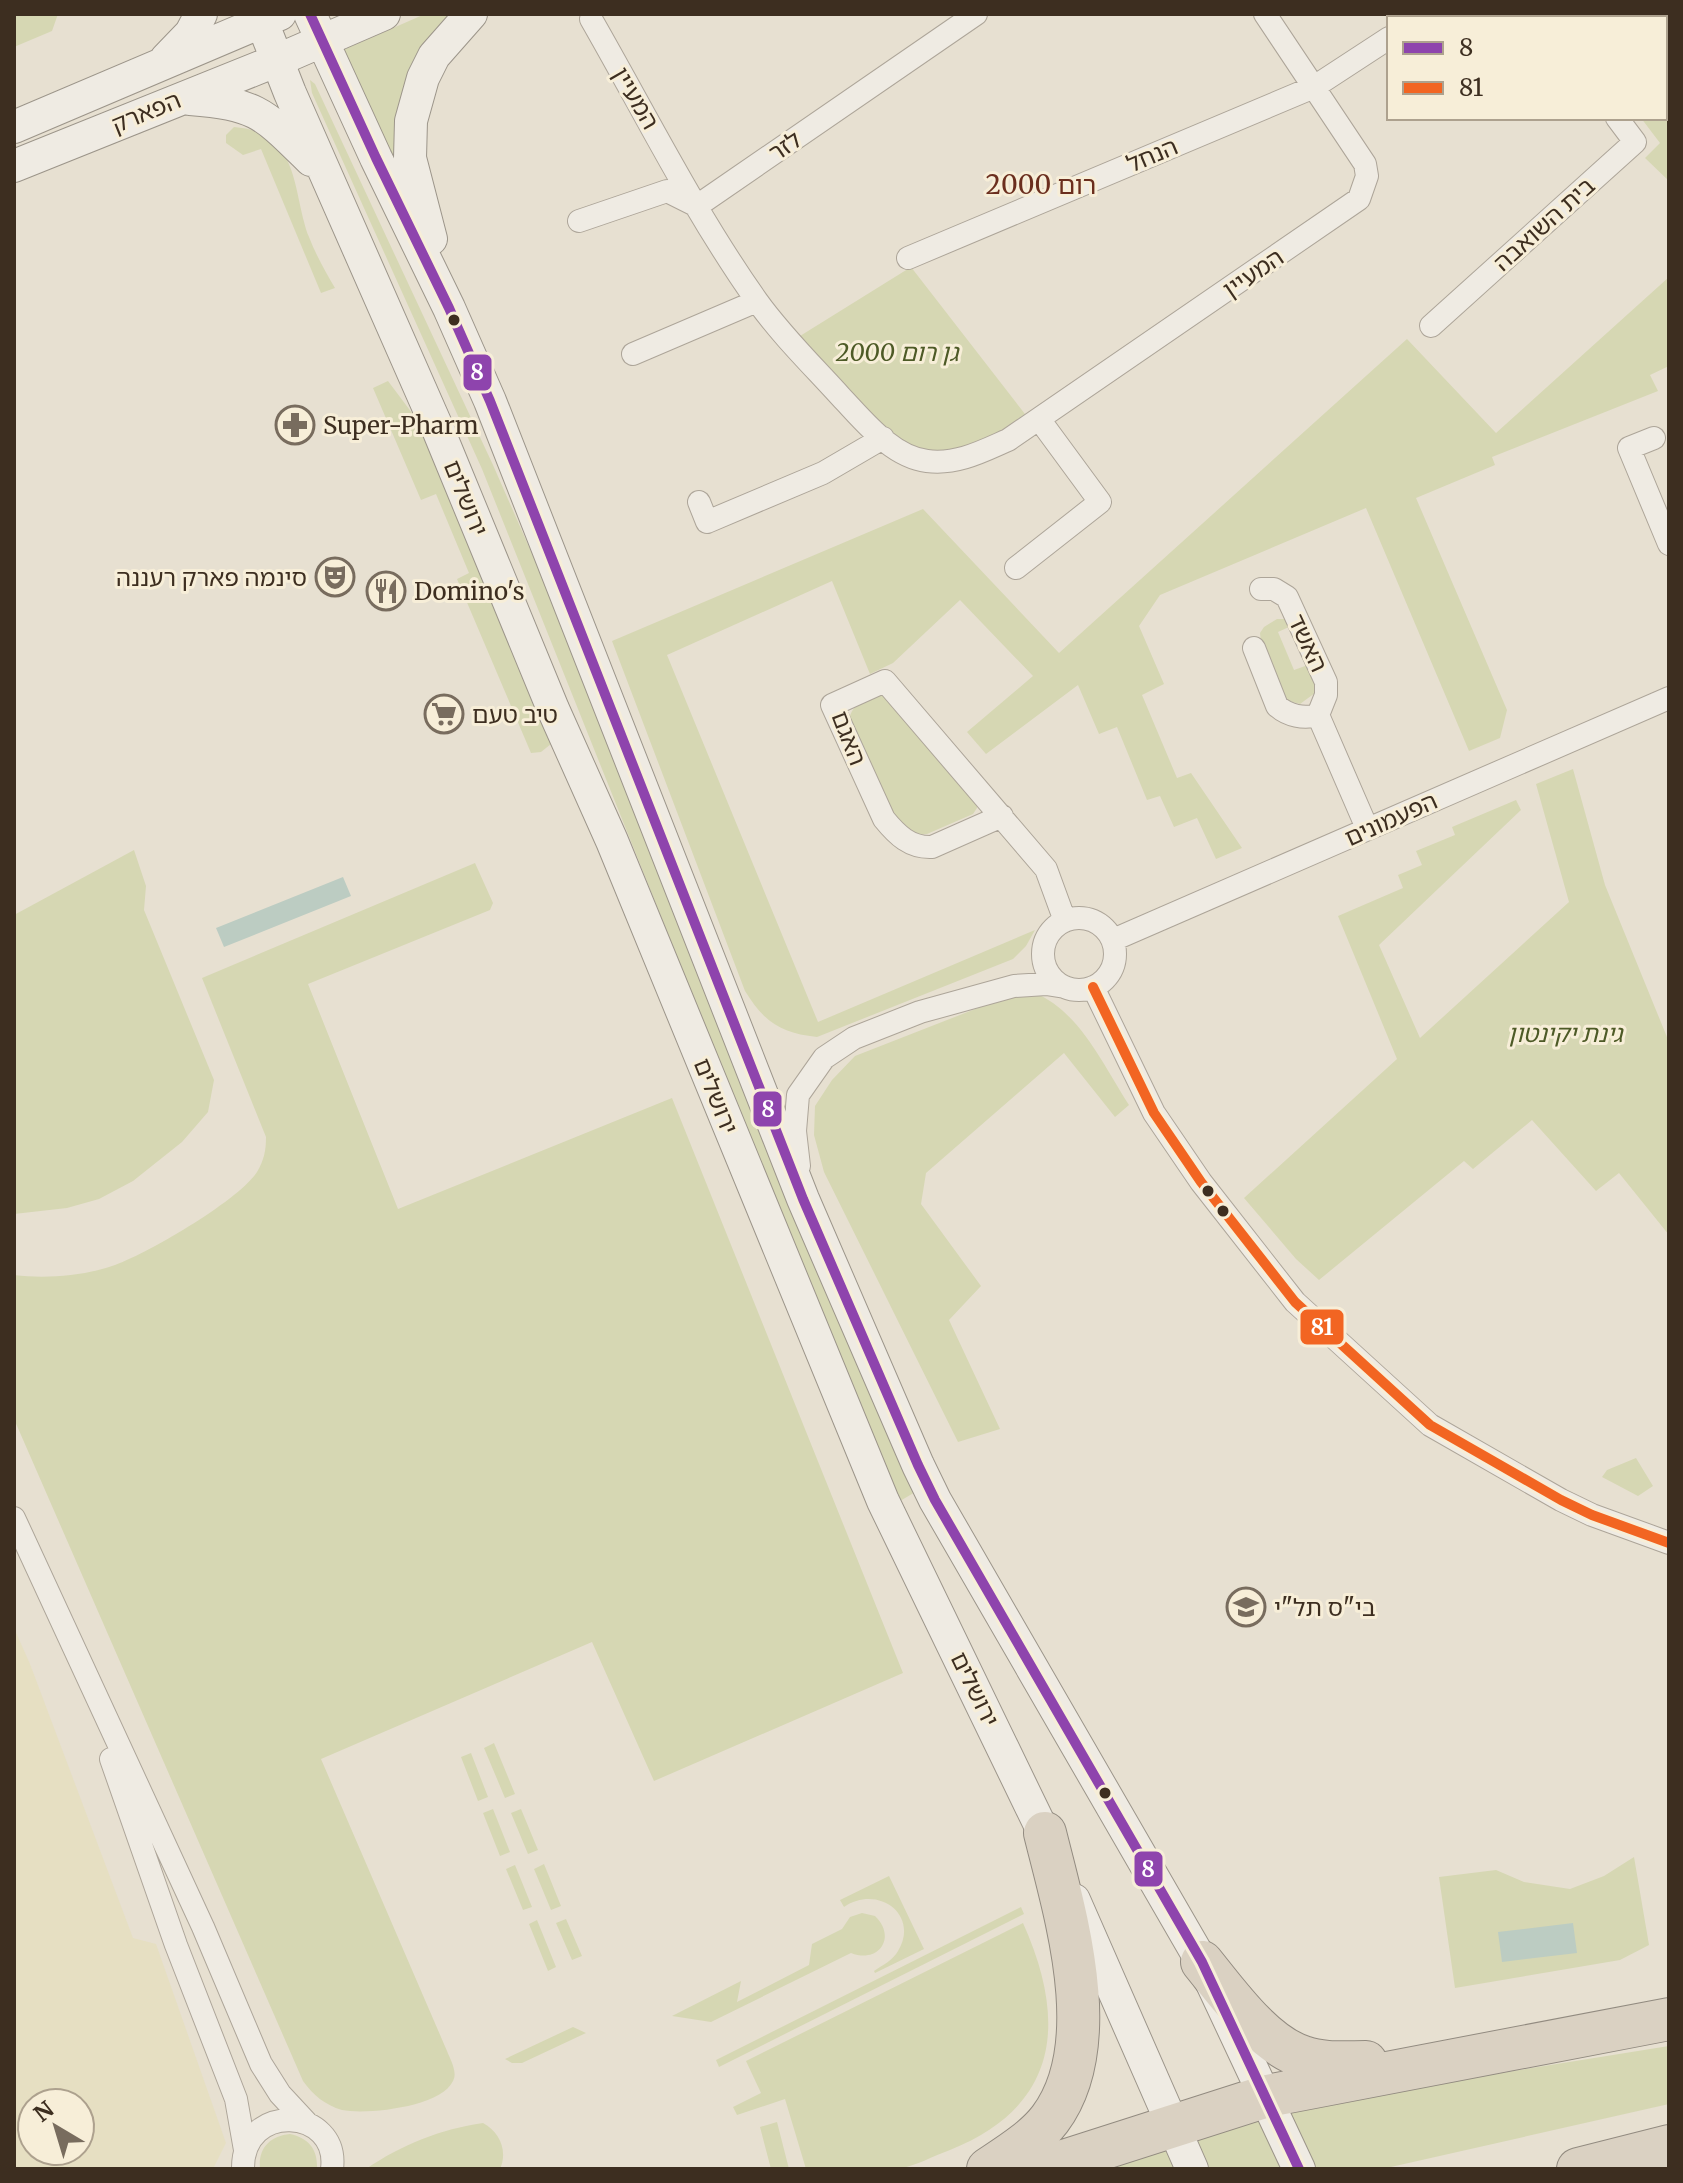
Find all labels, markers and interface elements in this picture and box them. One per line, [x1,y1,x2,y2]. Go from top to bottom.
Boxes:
legend [1387,16,1667,120]
text: 8 [1459,32,1473,63]
street label: המעיין [606,61,666,135]
text: 81 [1459,72,1484,103]
street label: הפארק [107,84,185,140]
street label: לזר [763,124,807,168]
street label: הנחל [1122,130,1182,180]
district label: רום 2000 [986,168,1096,201]
street label: בית השואבה [1487,170,1601,278]
street label: המעיין [1216,241,1290,305]
unlabelled marker [446,312,462,328]
park label: גן רום 2000 [835,337,960,368]
line badge: 8 [462,353,493,392]
text: 8 [470,358,484,386]
pharmacy icon: Super-Pharm [274,404,316,446]
place label: Super-Pharm [323,410,479,441]
street label: ירושלים [437,455,495,541]
theatre icon: סינמה פארק רעננה [314,556,356,598]
place label: סינמה פארק רעננה [116,562,307,593]
restaurant icon: Domino's [365,570,407,612]
place label: Domino's [414,576,525,607]
street label: האשד [1281,609,1335,677]
supermarket icon: טיב טעם [423,693,465,735]
place label: טיב טעם [472,699,558,730]
street label: האגם [825,706,873,770]
street label: הפעמונים [1340,785,1442,853]
park label: גינת יקינטון [1508,1018,1624,1049]
street label: ירושלים [687,1053,745,1139]
line badge: 8 [752,1090,783,1128]
text: 8 [761,1095,775,1123]
unlabelled marker [1200,1183,1216,1199]
unlabelled marker [1215,1203,1231,1219]
line badge: 81 [1299,1308,1345,1346]
text: 81 [1310,1313,1334,1341]
school or university icon: בי"ס תל"י [1225,1586,1267,1628]
place label: בי"ס תל"י [1274,1592,1376,1623]
street label: ירושלים [944,1647,1006,1731]
unlabelled marker [1097,1785,1113,1801]
line badge: 8 [1133,1850,1164,1888]
text: 8 [1141,1855,1155,1883]
north arrow [16,2087,96,2167]
text: N [28,2094,60,2128]

